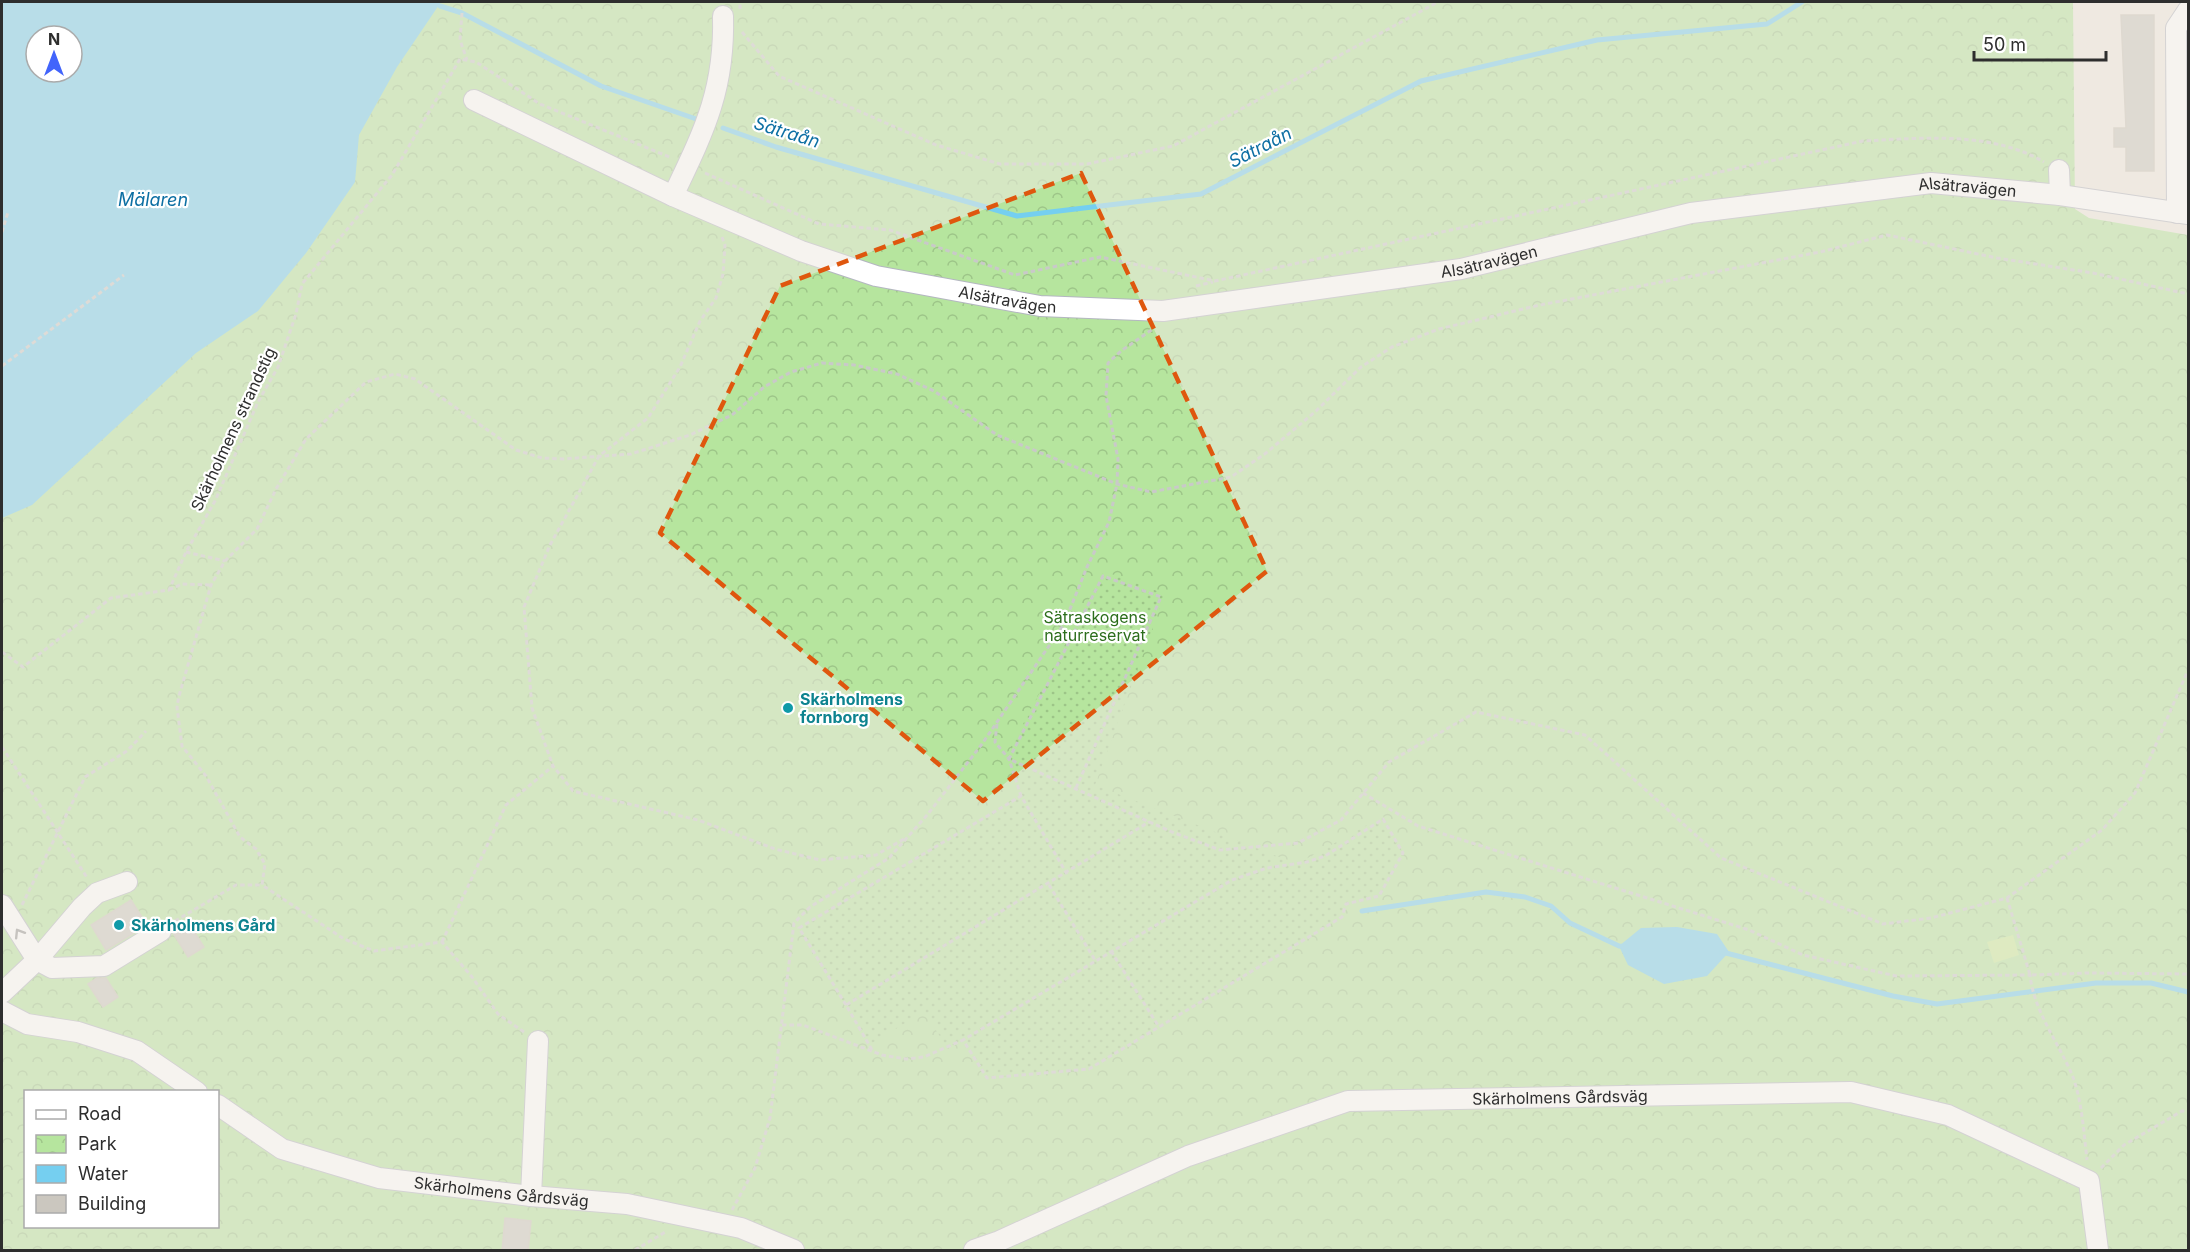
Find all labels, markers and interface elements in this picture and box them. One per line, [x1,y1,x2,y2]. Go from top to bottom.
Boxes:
north arrow [24,24,84,84]
scale bar [1974,24,2106,62]
text: N [48,29,60,49]
text: 50 m [1983,34,2026,55]
water label: Sätraån [752,112,822,152]
water label: Sätraån [1225,122,1295,172]
street label: Alsätravägen [1917,173,2017,201]
water label: Mälaren [118,189,188,210]
street label: Alsätravägen [1439,241,1539,282]
street label: Alsätravägen [957,281,1057,317]
street label: Skärholmens strandstig [186,344,280,514]
park label: Sätraskogens naturreservat [1044,607,1147,645]
place label: Skärholmens fornborg [800,689,903,727]
marker: Skärholmens fornborg [781,701,795,715]
place label: Skärholmens Gård [131,915,275,935]
marker: Skärholmens Gård [112,918,126,932]
one-way arrow [16,928,27,939]
street label: Skärholmens Gårdsväg [1472,1086,1648,1109]
legend [24,1090,219,1228]
text: Road [78,1103,121,1124]
text: Park [78,1133,117,1154]
text: Water [78,1163,128,1184]
street label: Skärholmens Gårdsväg [413,1172,589,1211]
text: Building [78,1193,146,1214]

